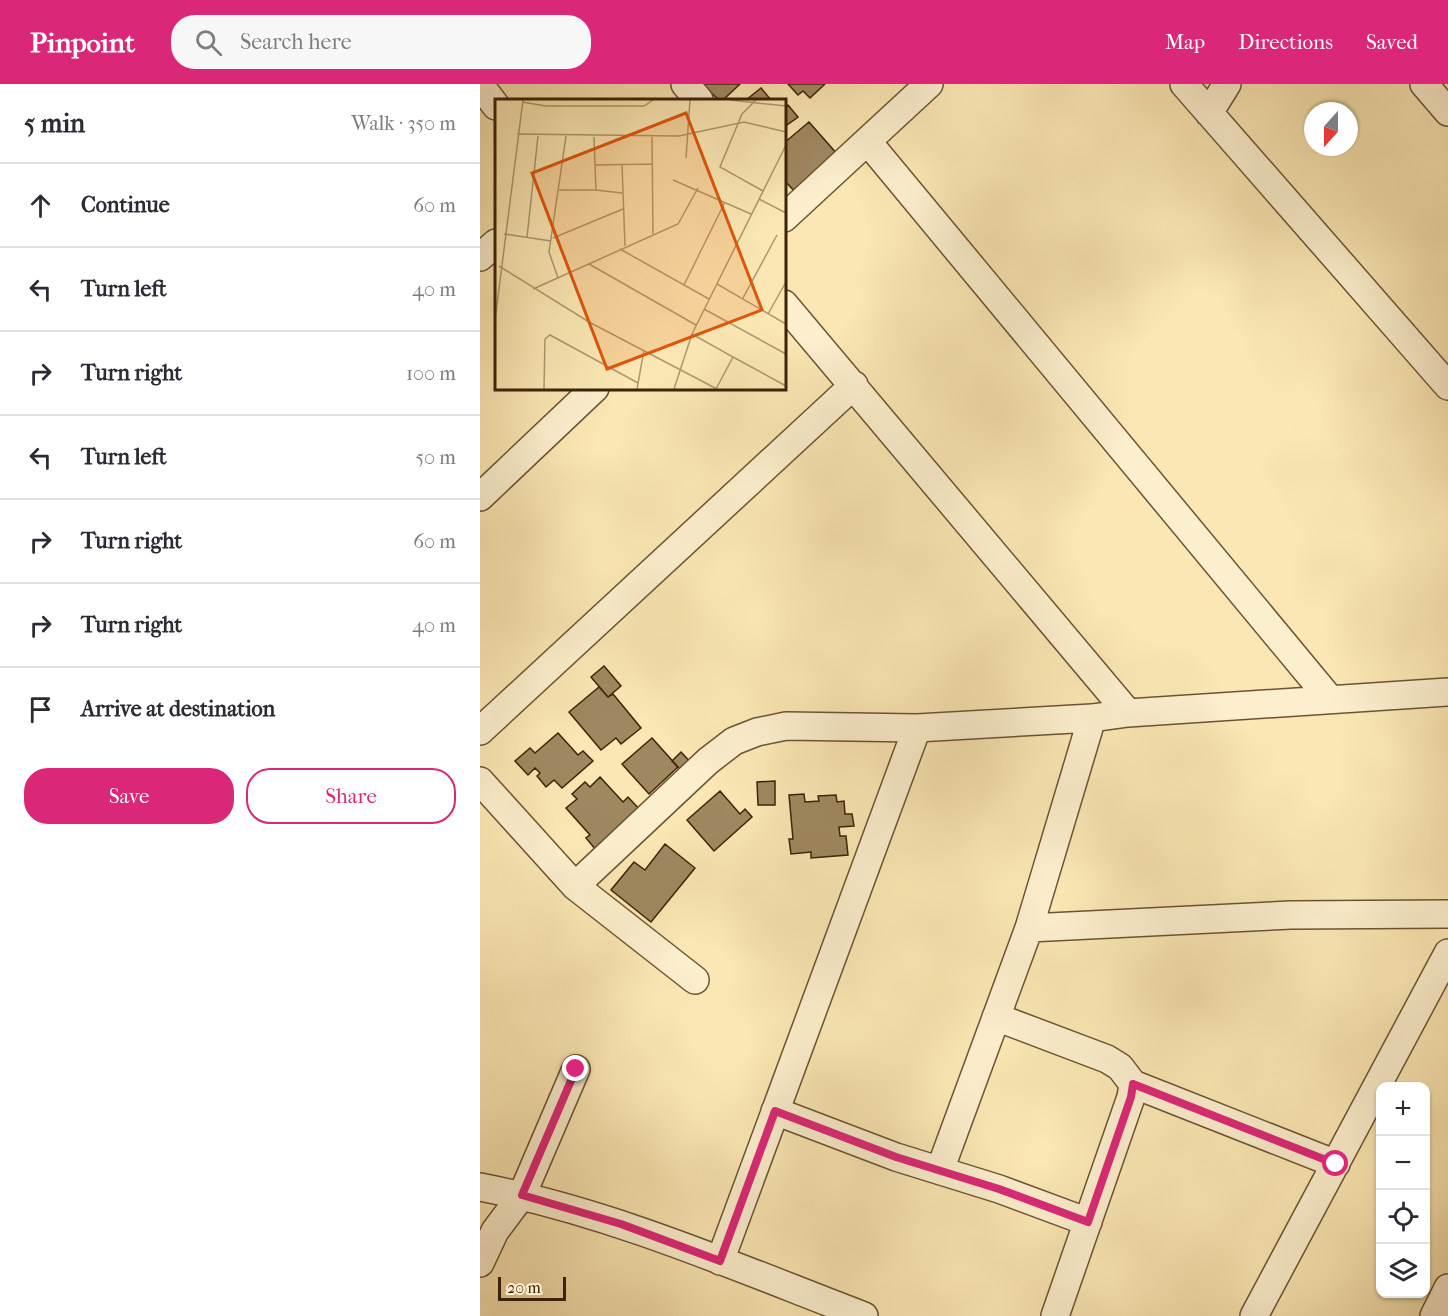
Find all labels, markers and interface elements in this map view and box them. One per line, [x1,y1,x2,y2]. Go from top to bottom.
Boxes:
search box [171,15,591,69]
text: Pinpoint [30,26,135,59]
icon: search [192,26,225,59]
text: Search here [240,29,352,55]
text: Map [1165,30,1205,54]
text: Directions [1238,30,1333,54]
text: Saved [1366,30,1418,54]
inset map [495,99,786,390]
north arrow [1304,102,1358,156]
text: 5 min [24,108,85,139]
text: Walk · 350 m [351,112,456,135]
icon: ahead [24,189,57,222]
text: Continue [81,192,170,218]
text: 60 m [413,194,456,217]
icon: left [24,273,57,306]
text: Turn left [81,276,167,302]
text: 40 m [412,278,456,301]
icon: right [24,357,57,390]
text: Turn right [81,360,182,386]
text: 100 m [406,362,456,385]
icon: left [24,441,57,474]
text: Turn left [81,444,167,470]
text: 50 m [415,446,456,469]
icon: right [24,525,57,558]
text: Turn right [81,528,182,554]
text: 60 m [413,530,456,553]
icon: right [24,609,57,642]
text: Turn right [81,612,182,638]
text: 40 m [412,614,456,637]
icon: arrive [24,693,57,726]
text: Arrive at destination [81,696,275,722]
button: Save [24,768,234,824]
button: Share [246,768,456,824]
route end [562,1055,588,1081]
map controls [1376,1082,1430,1298]
button: + [1376,1082,1430,1136]
button: − [1376,1136,1430,1190]
route start [1322,1150,1348,1176]
button: locate [1376,1190,1430,1244]
button: layers [1376,1244,1430,1298]
scale bar [498,1274,566,1302]
text: 20 m [507,1278,541,1297]

